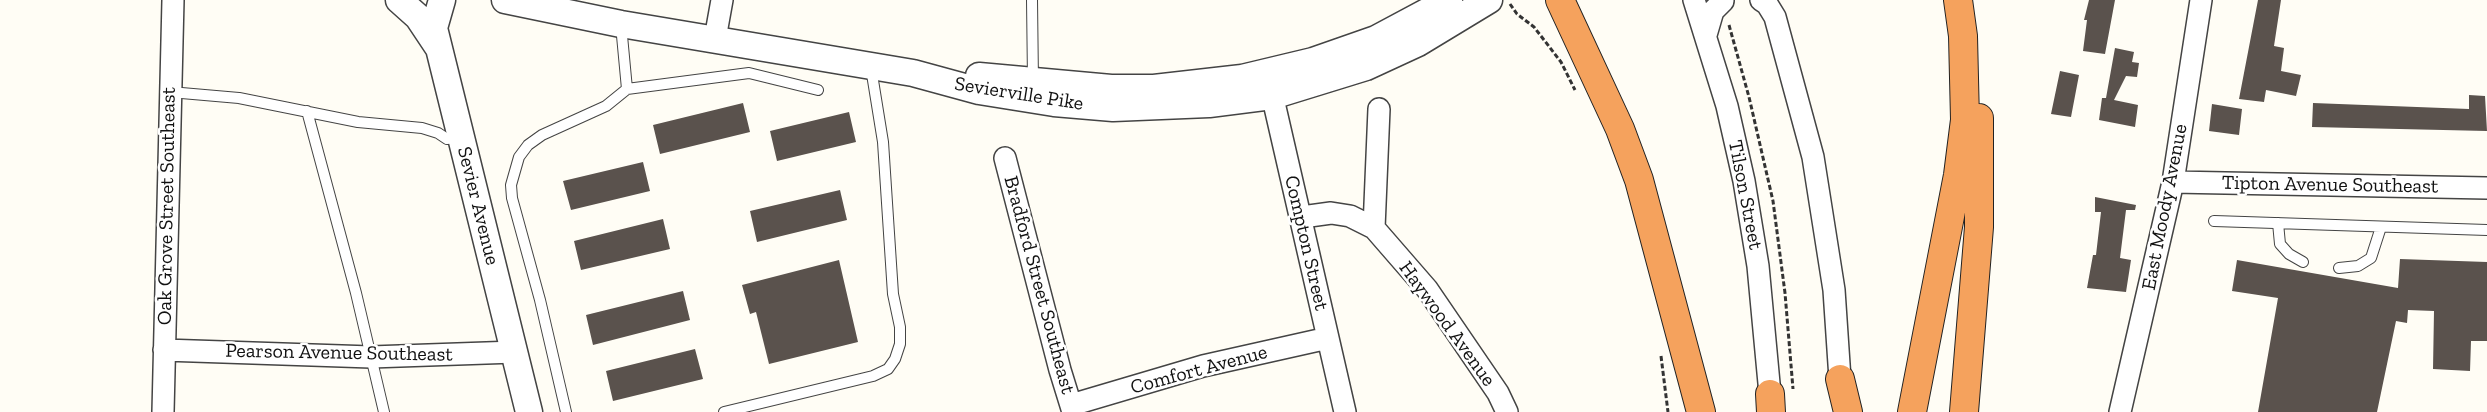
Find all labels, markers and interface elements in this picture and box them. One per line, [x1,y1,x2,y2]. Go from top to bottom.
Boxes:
street label: Sevierville Pike [953,72,1085,116]
street label: Oak Grove Street Southeast [153,87,181,325]
street label: East Moody Avenue [2137,122,2193,292]
street label: Tilson Street [1723,138,1767,252]
street label: Sevier Avenue [452,144,504,268]
street label: Tipton Avenue Southeast [2222,171,2438,199]
street label: Bradford Street Southeast [998,173,1080,397]
street label: Compton Street [1279,173,1333,313]
street label: Haywood Avenue [1394,257,1500,391]
street label: Pearson Avenue Southeast [225,339,453,367]
street label: Comfort Avenue [1128,340,1270,400]

